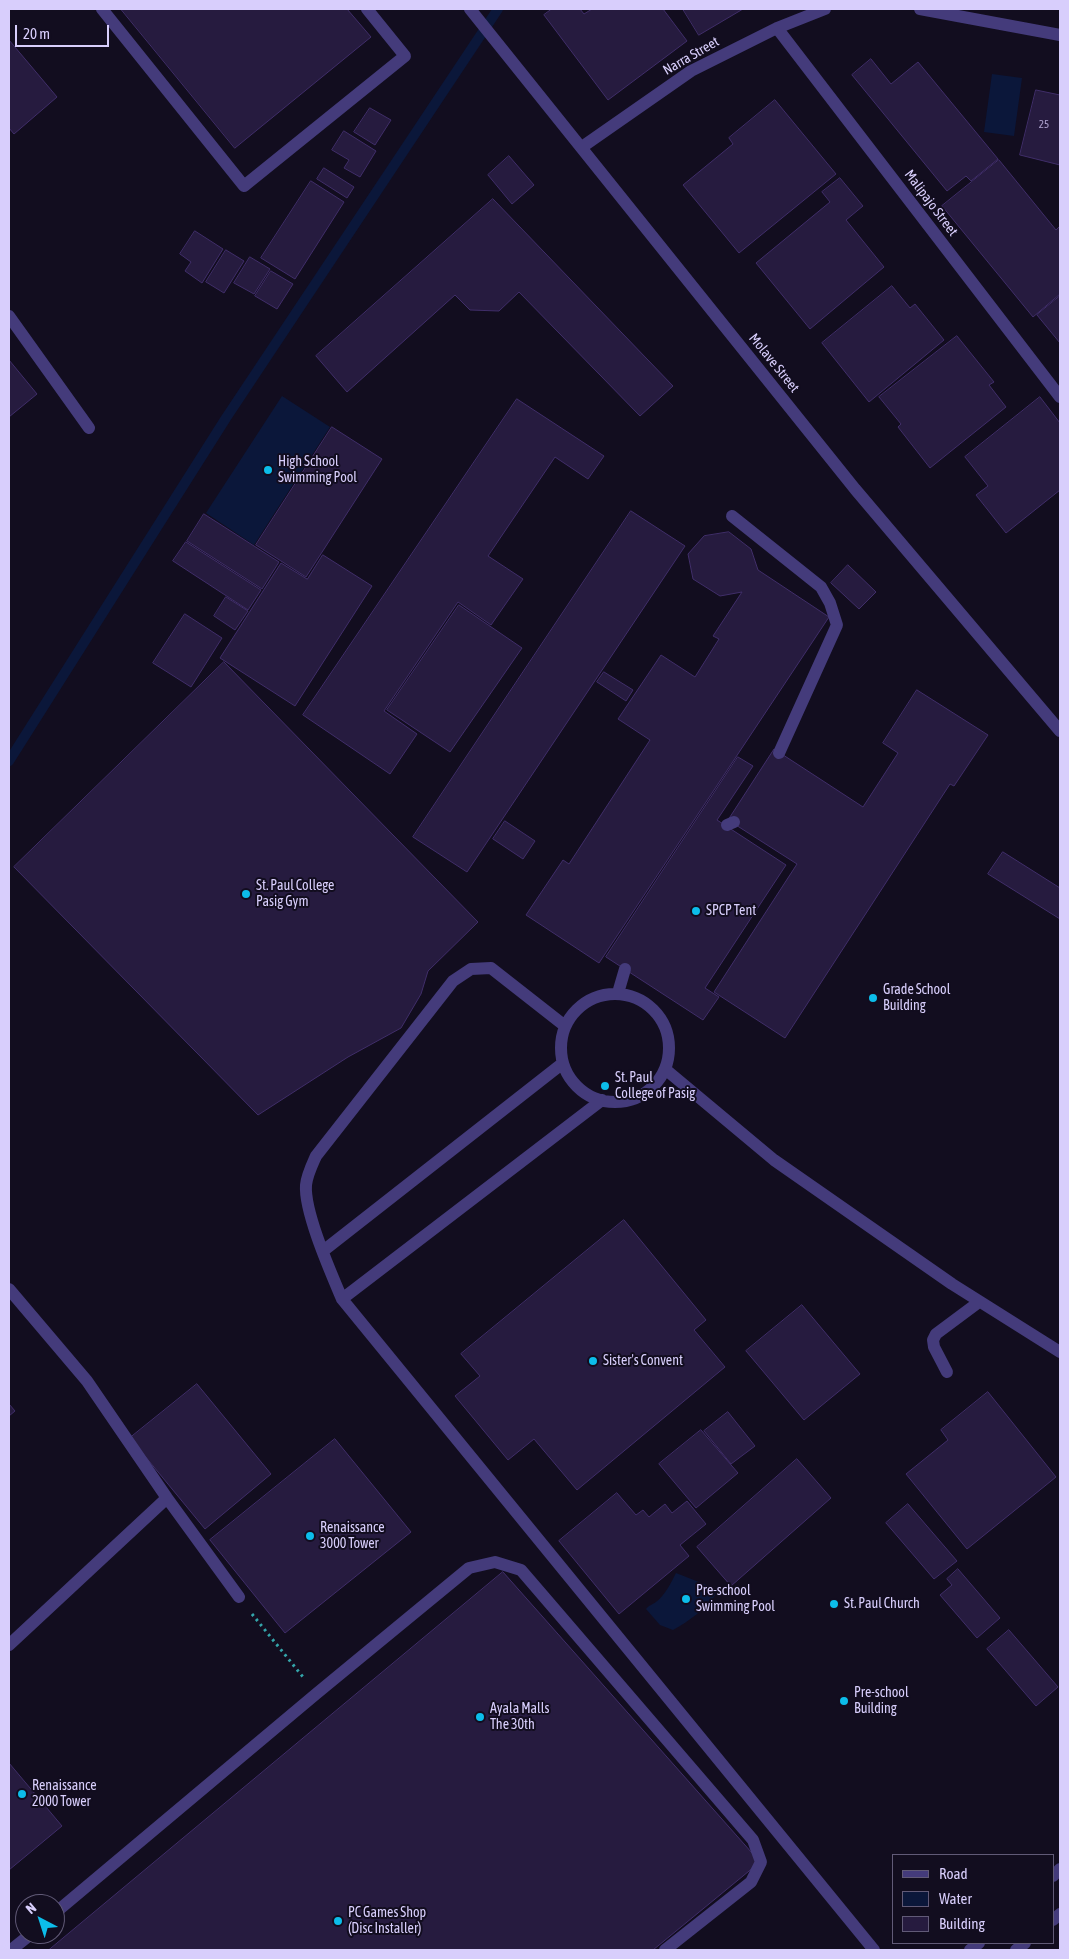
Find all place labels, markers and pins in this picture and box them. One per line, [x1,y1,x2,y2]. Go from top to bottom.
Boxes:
place label: High School Swimming Pool [278,454,357,487]
marker: High School Swimming Pool [262,464,274,476]
place label: St. Paul College Pasig Gym [256,878,334,910]
marker: St. Paul College Pasig Gym [240,888,252,900]
place label: SPCP Tent [706,903,756,919]
marker: SPCP Tent [690,905,702,917]
place label: Grade School Building [883,982,950,1014]
marker: Grade School Building [867,992,879,1004]
place label: St. Paul College of Pasig [615,1070,695,1102]
marker: St. Paul College of Pasig [599,1080,611,1092]
place label: Sister's Convent [603,1353,683,1369]
marker: Sister's Convent [587,1355,599,1367]
place label: Renaissance 3000 Tower [320,1520,385,1552]
marker: Renaissance 3000 Tower [304,1530,316,1542]
place label: Pre-school Swimming Pool [696,1583,775,1615]
marker: Pre-school Swimming Pool [680,1593,692,1605]
place label: St. Paul Church [844,1596,920,1612]
marker: St. Paul Church [828,1598,840,1610]
place label: Pre-school Building [854,1685,909,1718]
marker: Pre-school Building [838,1695,850,1707]
place label: Ayala Malls The 30th [490,1701,549,1734]
marker: Ayala Malls The 30th [474,1711,486,1723]
place label: Renaissance 2000 Tower [32,1778,97,1810]
marker: Renaissance 2000 Tower [16,1788,28,1800]
place label: PC Games Shop (Disc Installer) [348,1905,426,1938]
marker: PC Games Shop (Disc Installer) [332,1915,344,1927]

